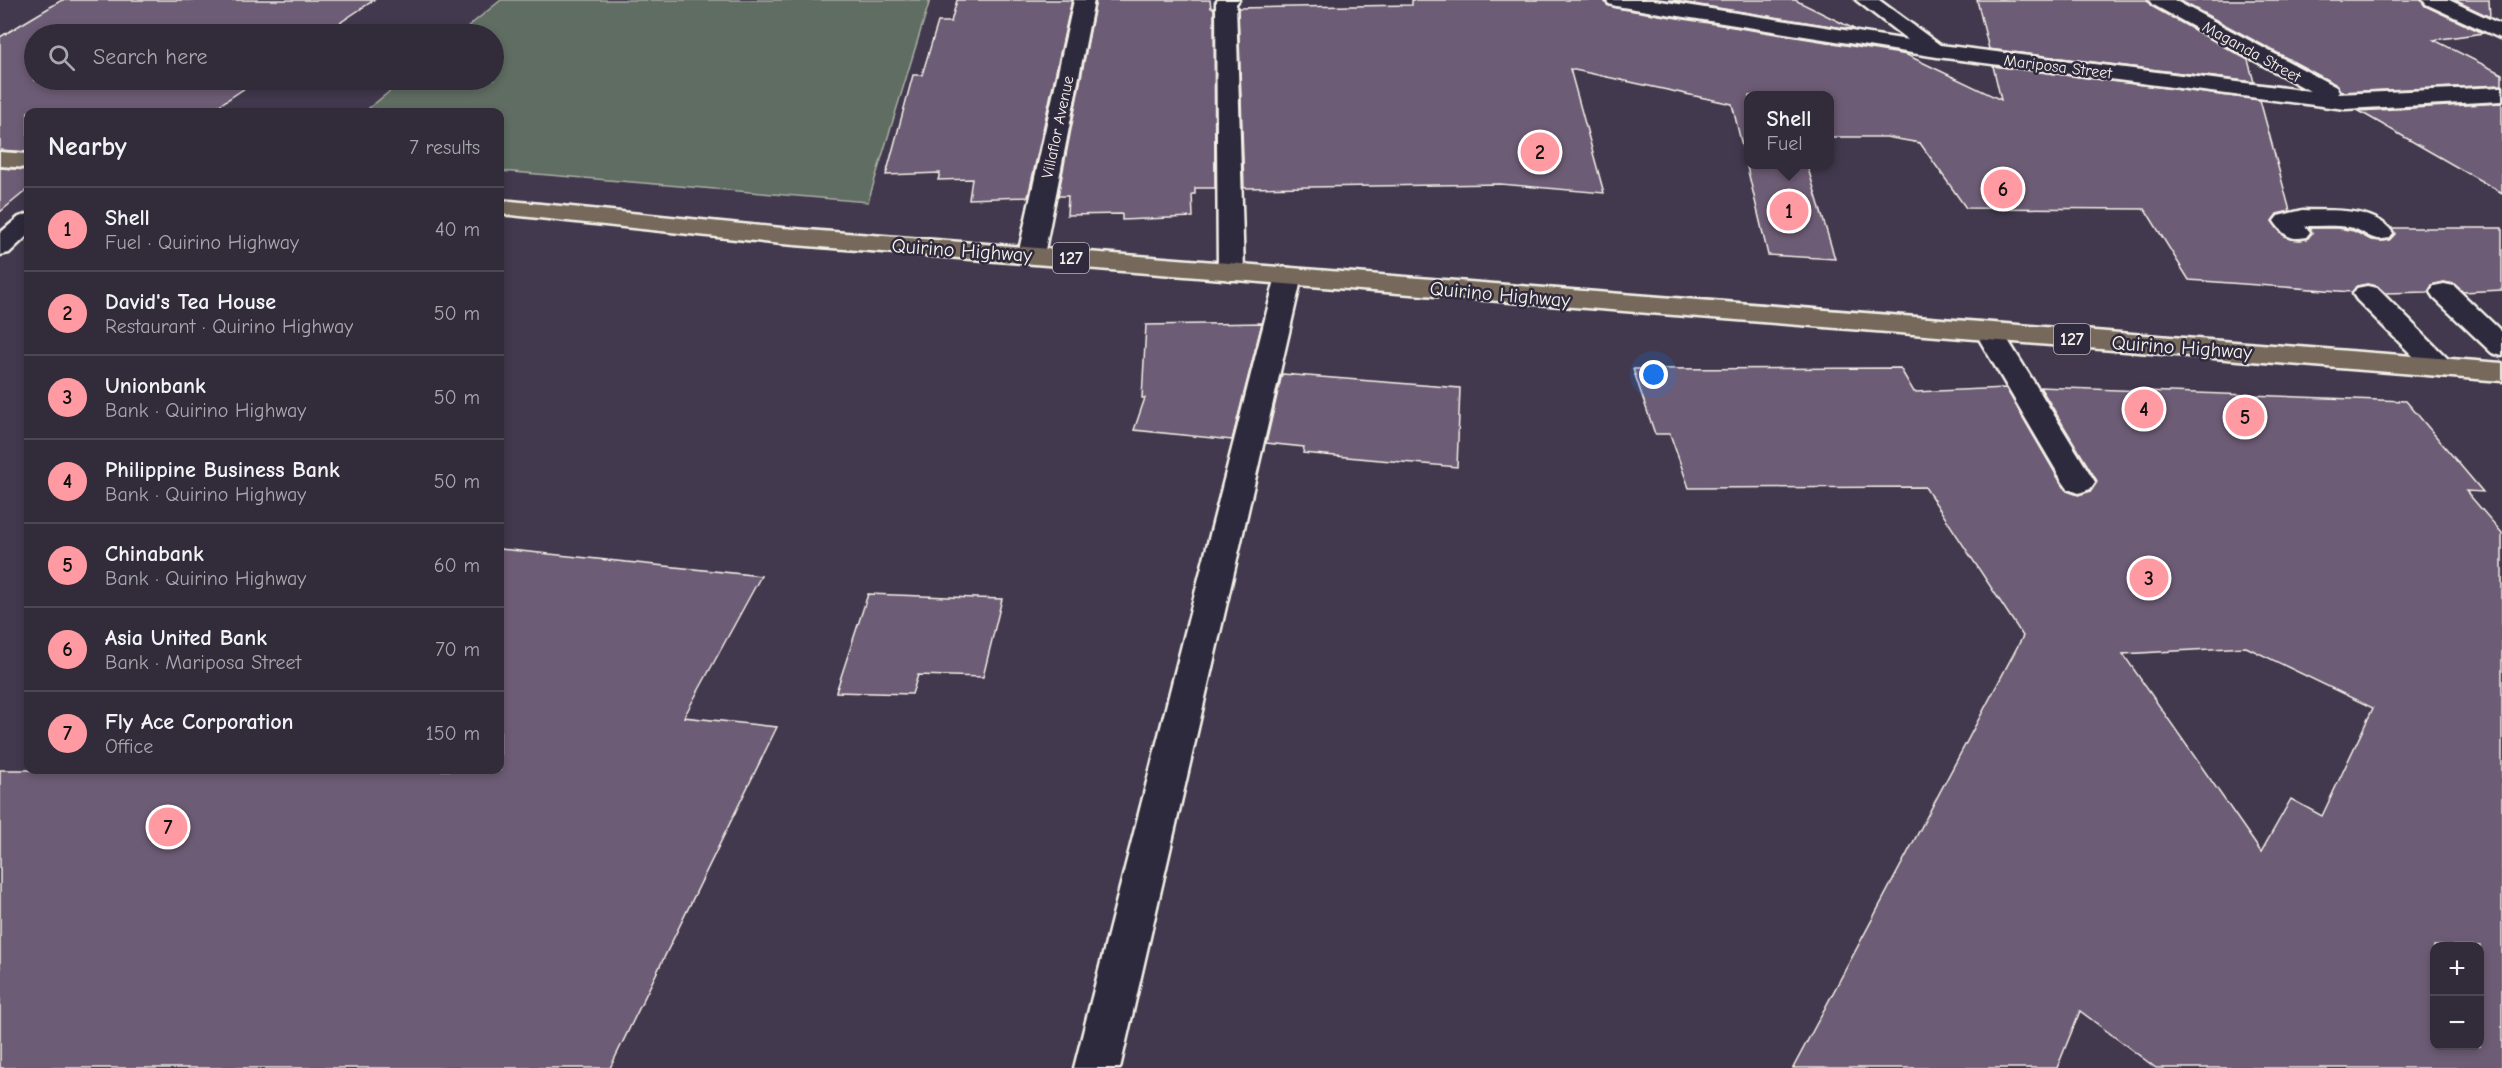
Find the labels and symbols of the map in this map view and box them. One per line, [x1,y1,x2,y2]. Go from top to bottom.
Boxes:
street label: Maganda Street [2199,17,2304,86]
street label: Mariposa Street [2003,51,2113,83]
street label: Villaflor Avenue [1038,74,1078,180]
pin: 2 [1520,130,1560,174]
pin: 6 [1984,166,2022,212]
pin: 1 [1770,188,1808,234]
street label: Quirino Highway [891,234,1033,267]
road number: 127 [1053,243,1089,273]
street label: Quirino Highway [1429,277,1571,312]
road number: 127 [2054,324,2090,354]
street label: Quirino Highway [2111,331,2253,364]
your location [1639,360,1668,389]
pin: 4 [2124,386,2164,432]
pin: 5 [2226,394,2264,440]
pin: 3 [2130,556,2168,600]
pin: 7 [148,804,188,850]

